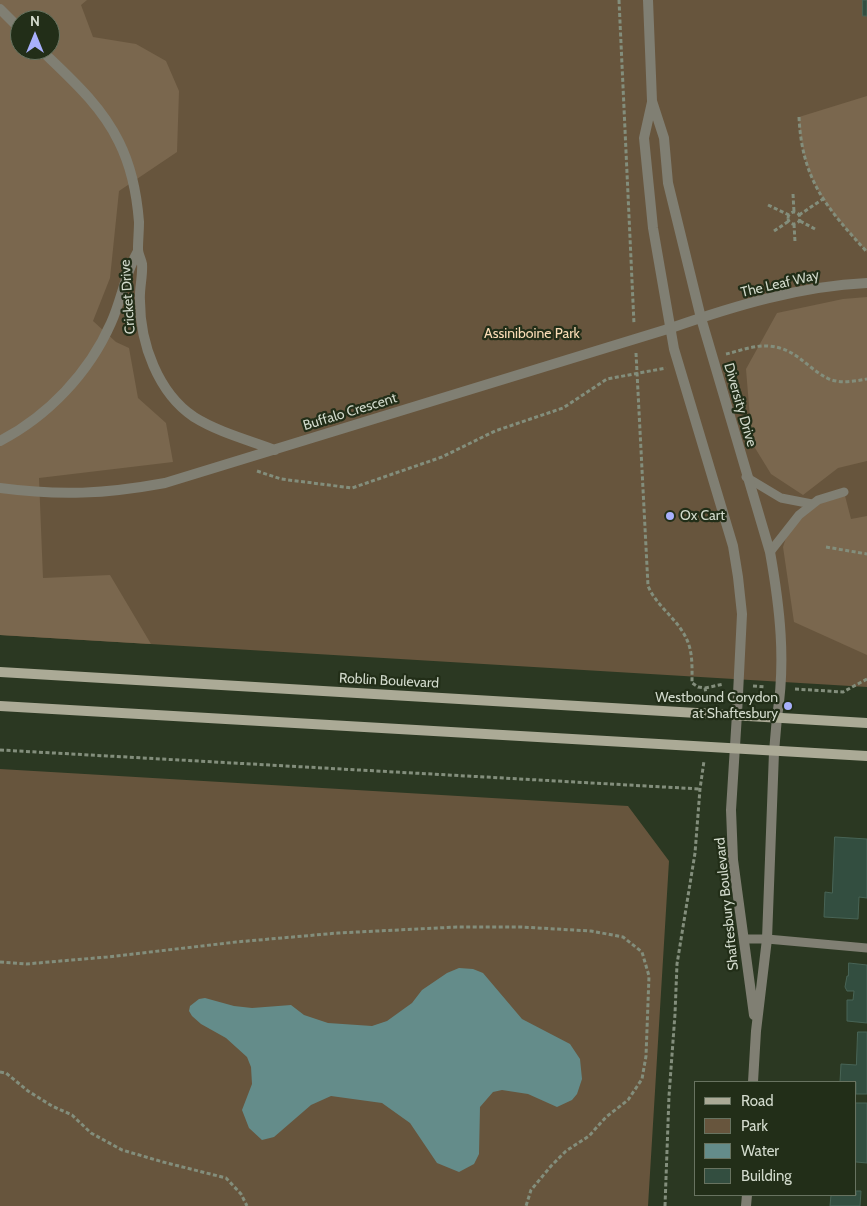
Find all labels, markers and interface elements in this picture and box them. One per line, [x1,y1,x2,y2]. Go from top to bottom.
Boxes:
north arrow [10,10,60,60]
text: N [30,12,40,30]
street label: Cricket Drive [117,259,139,335]
street label: The Leaf Way [739,267,821,301]
park label: Assiniboine Park [484,326,580,342]
street label: Diversity Drive [720,361,760,449]
street label: Buffalo Crescent [301,390,399,434]
place label: Ox Cart [680,508,725,524]
marker: Ox Cart [664,510,676,522]
street label: Roblin Boulevard [339,670,439,692]
place label: Westbound Corydon at Shaftesbury [655,690,778,722]
marker: Westbound Corydon at Shaftesbury [782,700,794,712]
street label: Shaftesbury Boulevard [712,837,742,971]
legend [694,1081,857,1196]
text: Road [741,1092,774,1110]
text: Park [741,1117,768,1135]
text: Water [741,1142,779,1160]
text: Building [741,1167,792,1185]

